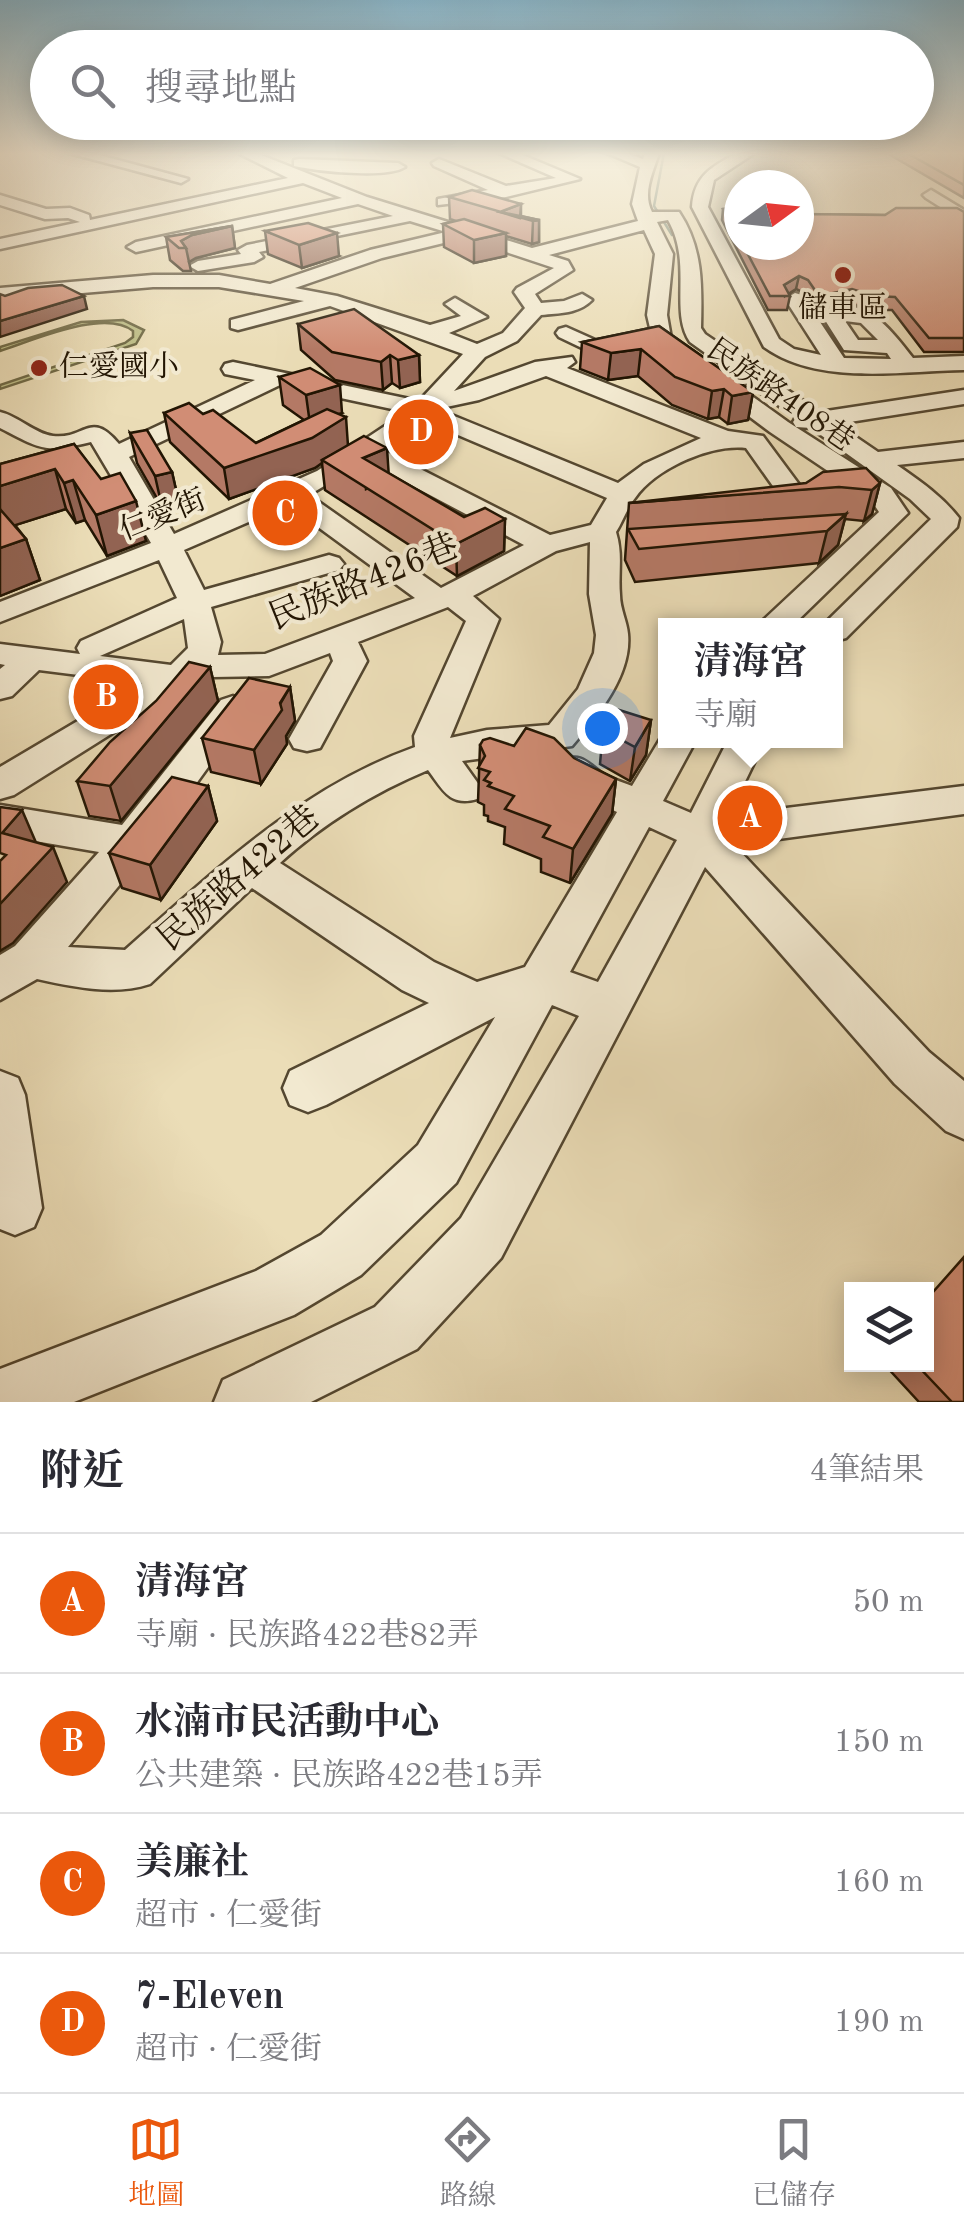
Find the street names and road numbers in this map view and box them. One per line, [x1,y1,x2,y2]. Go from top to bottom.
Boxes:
street label: 民族路408巷 [701,332,861,458]
street label: 仁愛街 [115,482,210,547]
street label: 民族路426巷 [263,526,464,637]
street label: 民族路422巷 [150,798,326,958]

